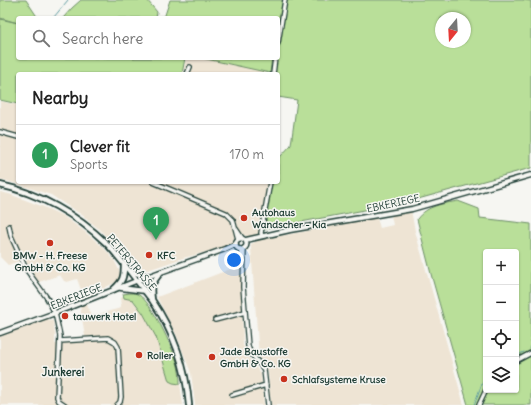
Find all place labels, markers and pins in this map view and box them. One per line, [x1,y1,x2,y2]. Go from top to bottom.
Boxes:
place label: Autohaus Wandscher - Kia [252,206,326,231]
pin: 1 [143,207,169,240]
marker: Autohaus Wandscher - Kia [239,213,249,223]
marker: BMW - H. Freese GmbH & Co. KG [45,238,55,248]
place label: BMW - H. Freese GmbH & Co. KG [13,249,88,274]
place label: KFC [157,249,176,262]
marker: KFC [144,250,154,260]
place label: tauwerk Hotel [72,310,136,323]
marker: tauwerk Hotel [60,311,70,321]
place label: Jade Baustoffe GmbH & Co. KG [220,345,291,370]
place label: Roller [147,349,174,362]
marker: Roller [134,350,144,360]
marker: Jade Baustoffe GmbH & Co. KG [207,352,217,362]
place label: Schlafsysteme Kruse [292,373,386,386]
marker: Schlafsysteme Kruse [279,374,289,384]

